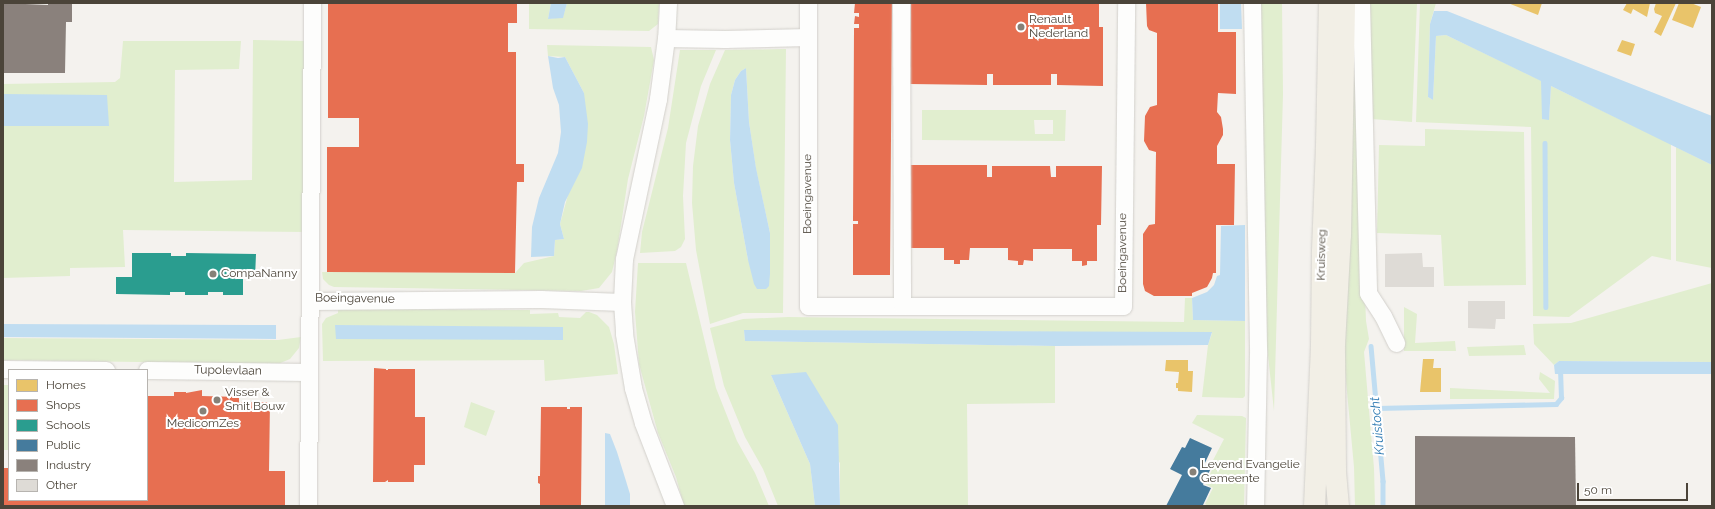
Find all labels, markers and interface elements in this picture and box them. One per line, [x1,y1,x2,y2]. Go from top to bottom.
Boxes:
place label: Renault Nederland [1029,13,1088,41]
marker: Renault Nederland [1016,22,1026,32]
street label: Boeingavenue [801,154,815,234]
street label: Boeingavenue [1116,213,1130,293]
street label: Kruisweg [1314,229,1330,281]
place label: CompaNanny [221,267,297,281]
marker: CompaNanny [208,269,218,279]
street label: Boeingavenue [315,291,395,307]
street label: Tupolevlaan [194,363,262,379]
legend [8,369,148,501]
text: Homes [46,378,86,392]
place label: Visser & Smit Bouw [225,386,285,414]
marker: Visser & Smit Bouw [212,395,222,405]
water label: Kruistocht [1368,396,1388,456]
text: Shops [46,398,81,412]
marker: MedicomZes [198,406,208,416]
place label: MedicomZes [167,417,239,431]
text: Schools [46,418,90,432]
text: Public [46,438,80,452]
text: Industry [46,458,91,472]
place label: Levend Evangelie Gemeente [1201,458,1300,486]
marker: Levend Evangelie Gemeente [1188,467,1198,477]
scale bar [1579,475,1690,501]
text: Other [46,478,77,492]
text: 50 m [1584,483,1612,497]

